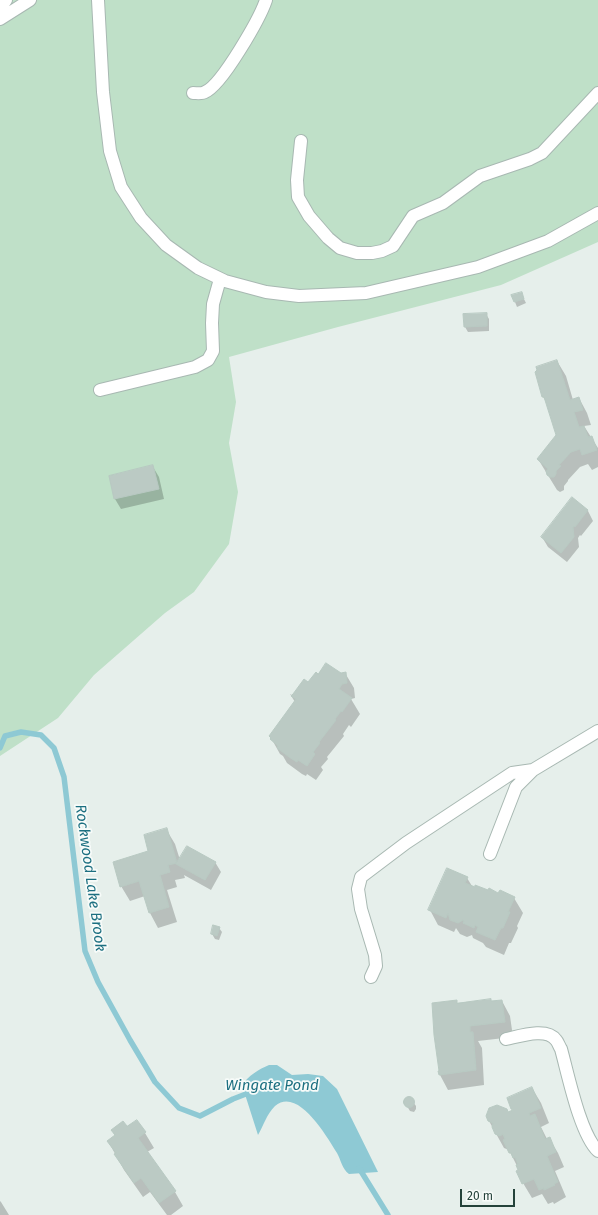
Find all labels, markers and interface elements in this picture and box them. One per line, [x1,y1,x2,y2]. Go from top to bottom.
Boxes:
water label: Rockwood Lake Brook [71,803,109,953]
water label: Wingate Pond [225,1077,319,1095]
scale bar [462,1181,517,1207]
text: 20 m [467,1189,493,1203]

